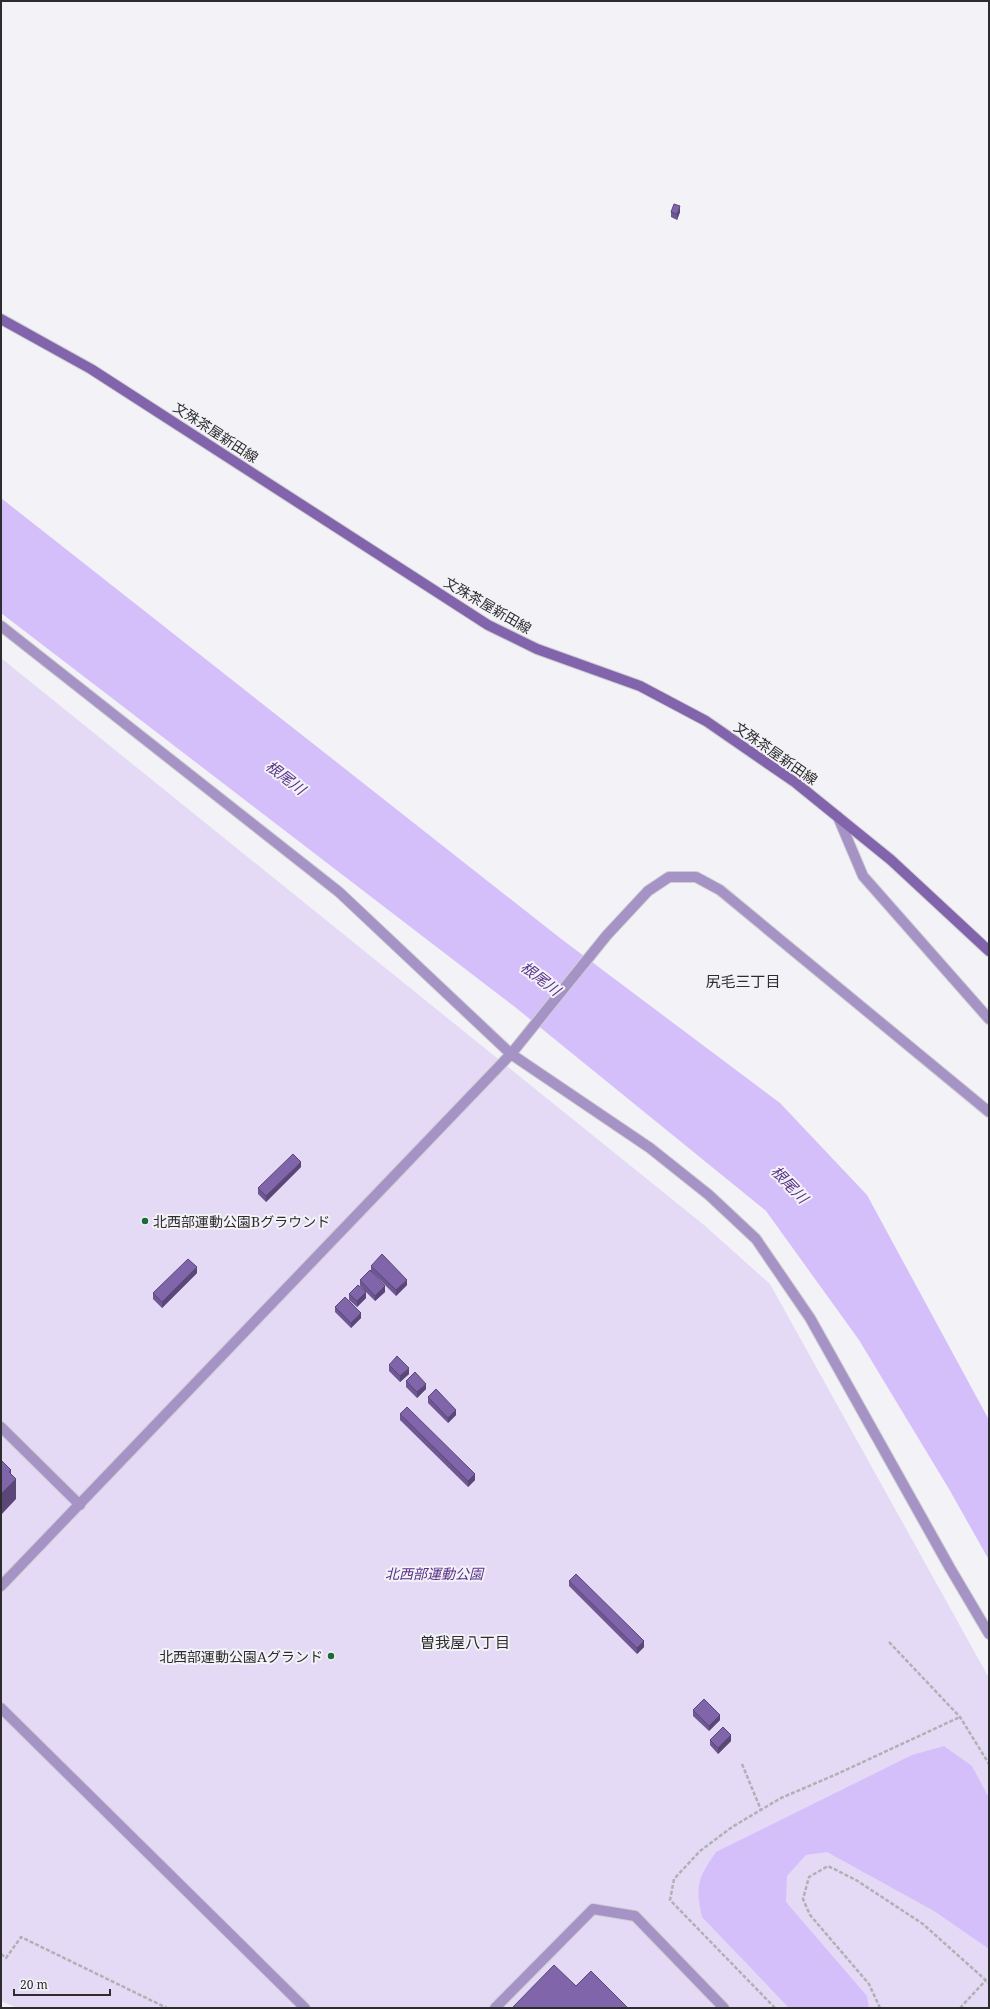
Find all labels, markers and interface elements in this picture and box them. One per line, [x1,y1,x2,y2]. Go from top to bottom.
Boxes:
street label: 文殊茶屋新田線 [170,397,262,467]
street label: 文殊茶屋新田線 [441,572,535,638]
street label: 文殊茶屋新田線 [730,717,822,789]
water label: 根尾川 [262,755,311,800]
water label: 根尾川 [517,956,566,1001]
district label: 尻毛三丁目 [705,971,781,991]
water label: 根尾川 [767,1161,814,1209]
place label: 北西部運動公園Bグラウンド [153,1212,330,1231]
marker: 北西部運動公園Bグラウンド [140,1216,150,1226]
park label: 北西部運動公園 [385,1564,485,1583]
district label: 曽我屋八丁目 [420,1632,510,1652]
place label: 北西部運動公園Aグランド [159,1647,323,1666]
marker: 北西部運動公園Aグランド [326,1651,336,1661]
scale bar [14,1971,110,1997]
text: 20 m [20,1976,48,1993]

